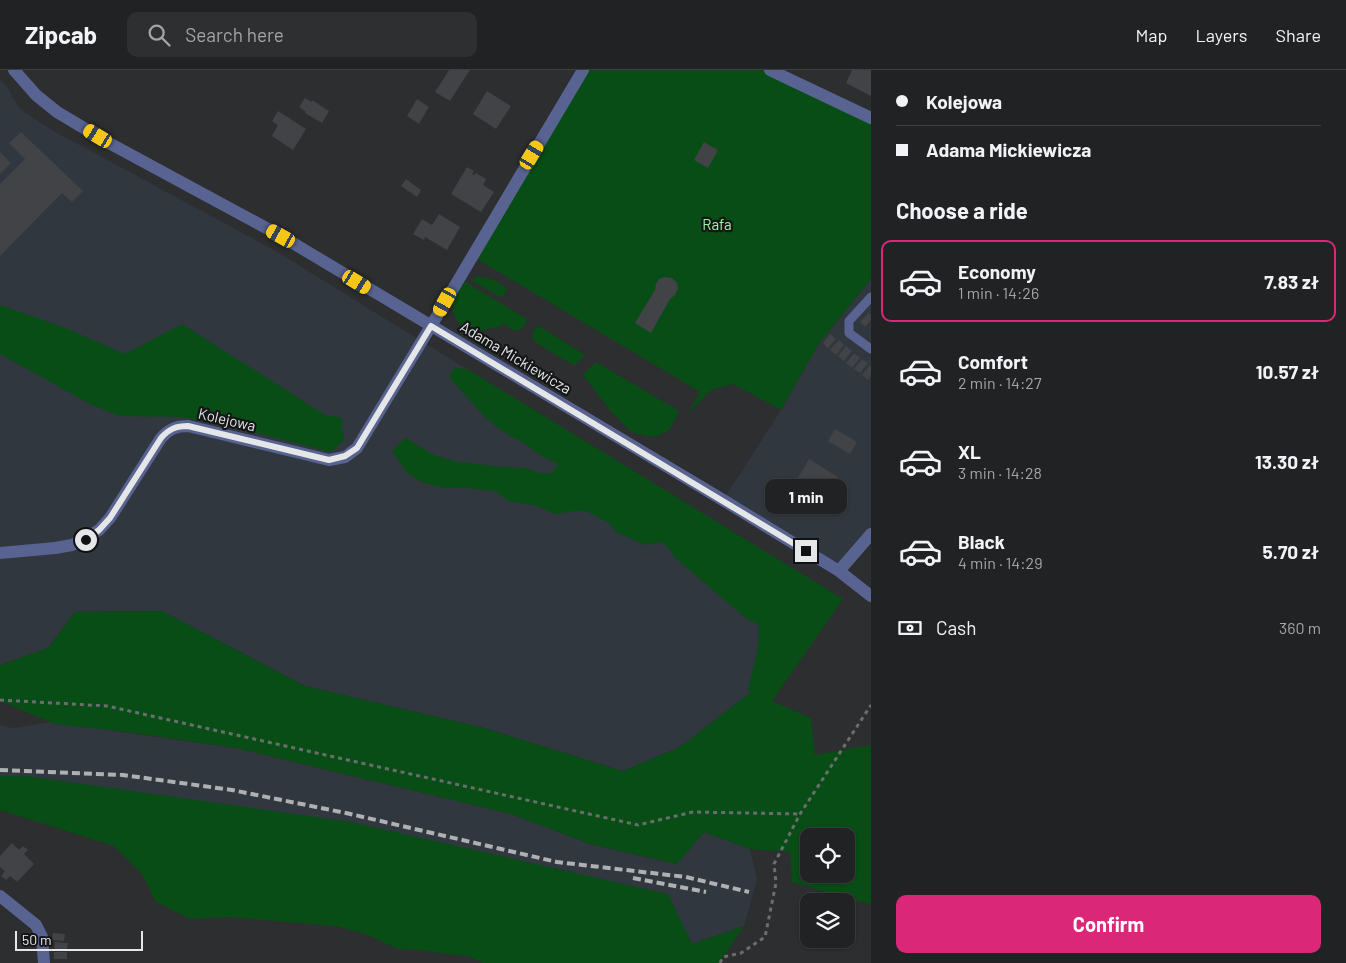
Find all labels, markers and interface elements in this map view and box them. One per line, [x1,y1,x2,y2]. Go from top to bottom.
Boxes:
search box [127,12,477,57]
text: Zipcab [25,20,97,49]
icon: search [145,21,173,49]
text: Search here [185,23,284,46]
text: Map [1135,24,1167,46]
text: Layers [1195,24,1248,46]
text: Share [1276,24,1321,46]
text: Kolejowa [926,90,1002,113]
car [81,122,114,150]
car [517,138,546,172]
text: Adama Mickiewicza [926,138,1091,161]
text: Choose a ride [896,197,1028,223]
park label: Rafa [702,215,732,233]
car [264,222,297,250]
icon: car [898,259,943,304]
text: Economy [958,260,1036,283]
car [340,268,373,296]
text: 7.83 zł [1264,270,1319,293]
text: 1 min · 14:26 [958,283,1039,302]
car [431,285,458,319]
street label: Adama Mickiewicza [457,317,575,397]
icon: car [898,349,943,394]
text: Comfort [958,350,1028,373]
text: 10.57 zł [1256,360,1319,383]
text: 2 min · 14:27 [958,373,1041,392]
street label: Kolejowa [197,404,257,434]
icon: car [898,439,943,484]
text: XL [958,440,981,463]
text: 13.30 zł [1255,450,1319,473]
text: 3 min · 14:28 [958,463,1042,482]
callout: 1 min [765,478,847,514]
text: 1 min [788,487,824,506]
route start [75,529,97,551]
icon: car [898,529,943,574]
text: Black [958,530,1005,553]
route end [795,540,817,562]
text: 5.70 zł [1263,540,1319,563]
text: 4 min · 14:29 [958,553,1042,572]
icon: cash [896,614,924,642]
text: Cash [936,616,977,639]
text: 360 m [1279,618,1321,637]
map controls [800,828,855,948]
button: locate [800,828,855,883]
button: layers [800,893,855,948]
button: Confirm [896,895,1321,953]
scale bar [15,928,142,951]
text: 50 m [22,931,51,948]

